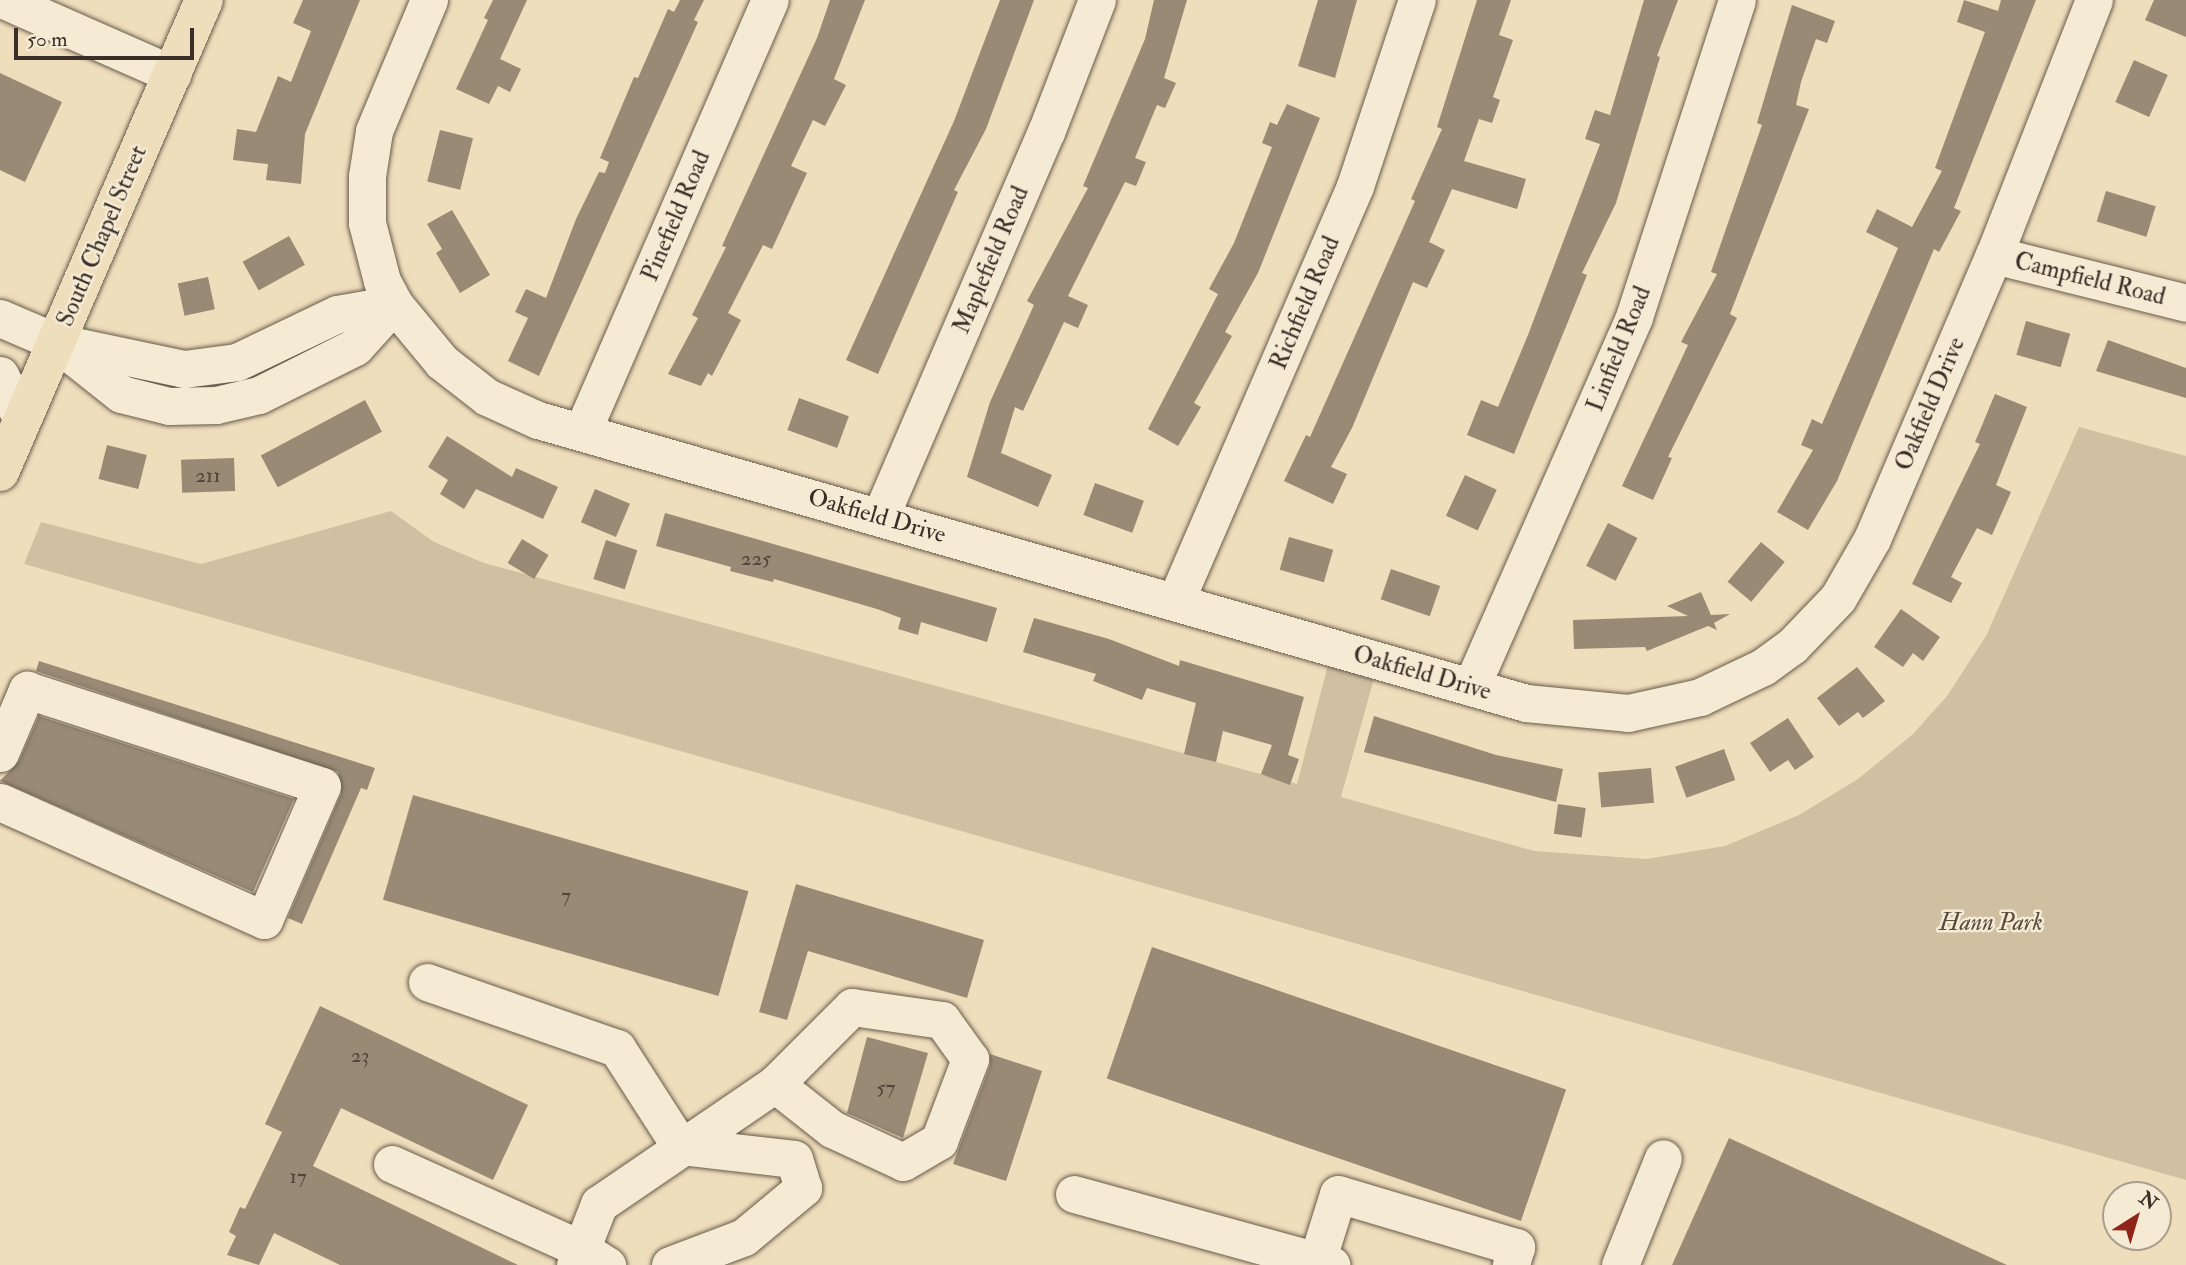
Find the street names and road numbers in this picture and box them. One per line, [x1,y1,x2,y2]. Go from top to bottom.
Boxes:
street label: South Chapel Street [51,141,153,331]
street label: Pinefield Road [636,146,716,286]
street label: Maplefield Road [947,182,1035,338]
street label: Richfield Road [1264,232,1346,374]
street label: Campfield Road [2012,246,2168,312]
street label: Linfield Road [1581,282,1657,416]
street label: Oakfield Drive [1889,333,1971,475]
street label: Oakfield Drive [805,483,949,549]
street label: Oakfield Drive [1350,640,1494,706]

